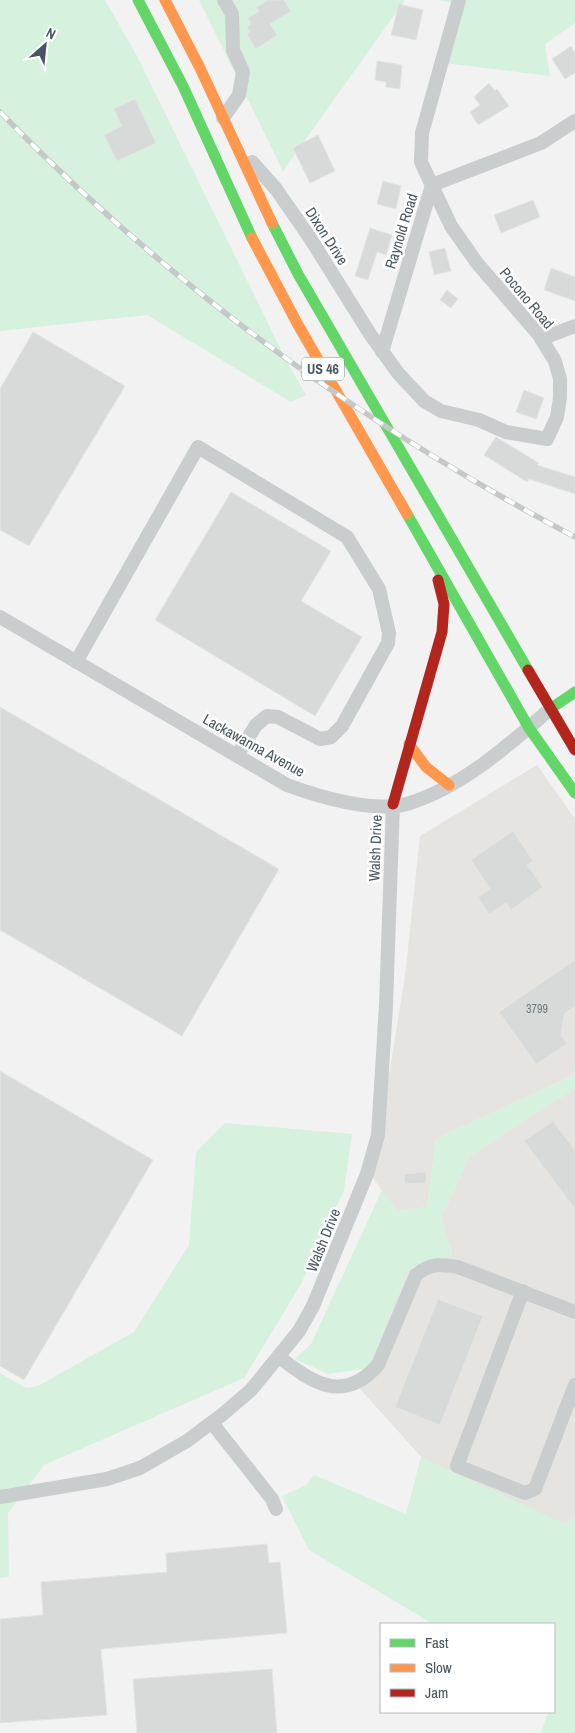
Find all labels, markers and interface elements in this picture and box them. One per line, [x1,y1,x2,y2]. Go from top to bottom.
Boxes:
north arrow [20,20,70,70]
text: N [43,24,59,43]
street label: Raynold Road [380,191,422,271]
street label: Dixon Drive [301,203,354,269]
street label: Pocono Road [495,263,559,333]
road number: US 46 [302,358,344,380]
street label: Lackawanna Avenue [199,708,309,782]
street label: Walsh Drive [363,814,387,882]
house number: 3799 [526,1001,548,1017]
street label: Walsh Drive [301,1205,345,1275]
legend [380,1623,555,1713]
text: Fast [425,1632,449,1653]
text: Slow [425,1657,452,1678]
text: Jam [425,1682,448,1703]

